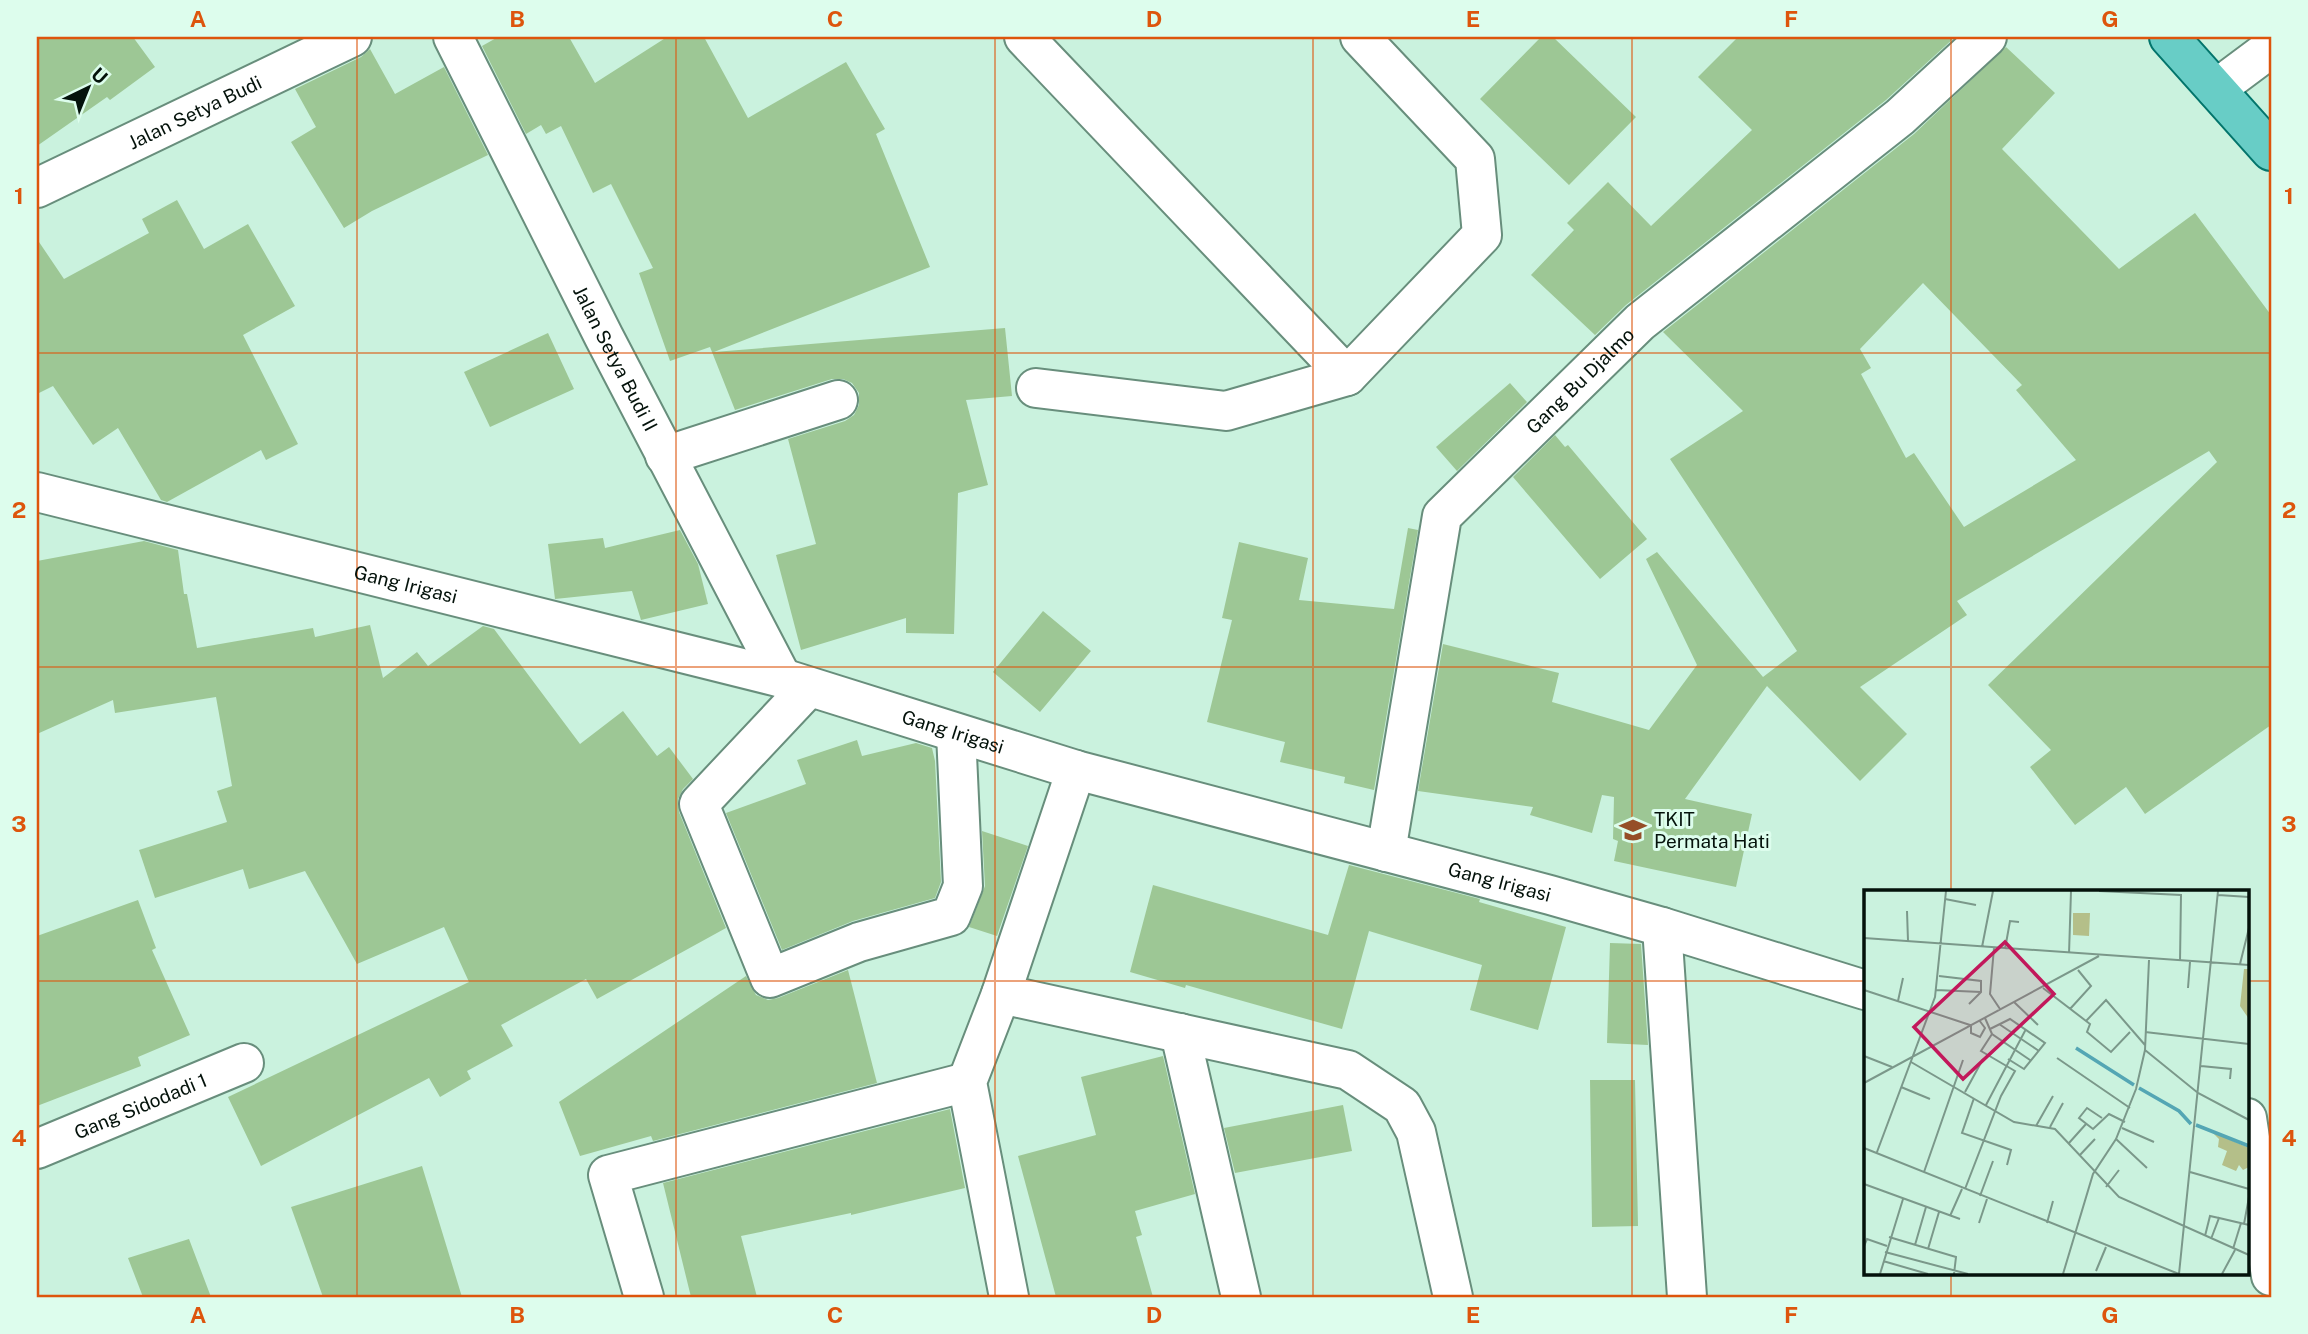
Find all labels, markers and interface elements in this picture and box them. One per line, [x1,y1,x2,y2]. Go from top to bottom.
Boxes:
text: A [190,5,207,32]
text: B [509,5,525,32]
text: C [827,5,843,32]
text: D [1146,5,1162,32]
text: E [1466,5,1480,32]
text: F [1784,5,1798,32]
text: G [2101,5,2119,32]
north arrow [52,52,122,122]
text: U [87,63,112,88]
street label: Jalan Setya Budi [125,71,265,154]
text: 1 [14,182,24,209]
text: 1 [2284,182,2294,209]
street label: Jalan Setya Budi II [569,282,662,435]
street label: Gang Bu Djalmo [1522,323,1638,438]
text: 2 [12,496,26,523]
text: 2 [2282,496,2296,523]
street label: Gang Irigasi [352,561,460,608]
street label: Gang Irigasi [899,705,1007,758]
place label: TKIT Permata Hati [1654,808,1770,852]
text: 3 [11,810,27,837]
text: 3 [2281,810,2297,837]
school or university icon: TKIT Permata Hati [1618,815,1648,845]
street label: Gang Irigasi [1446,858,1553,906]
inset map [1864,890,2248,1274]
street label: Gang Sidodadi 1 [71,1069,210,1143]
text: 4 [11,1124,27,1151]
text: 4 [2281,1124,2297,1151]
text: A [190,1301,207,1328]
text: B [509,1301,525,1328]
text: C [827,1301,843,1328]
text: D [1146,1301,1162,1328]
text: E [1466,1301,1480,1328]
text: F [1784,1301,1798,1328]
text: G [2101,1301,2119,1328]

